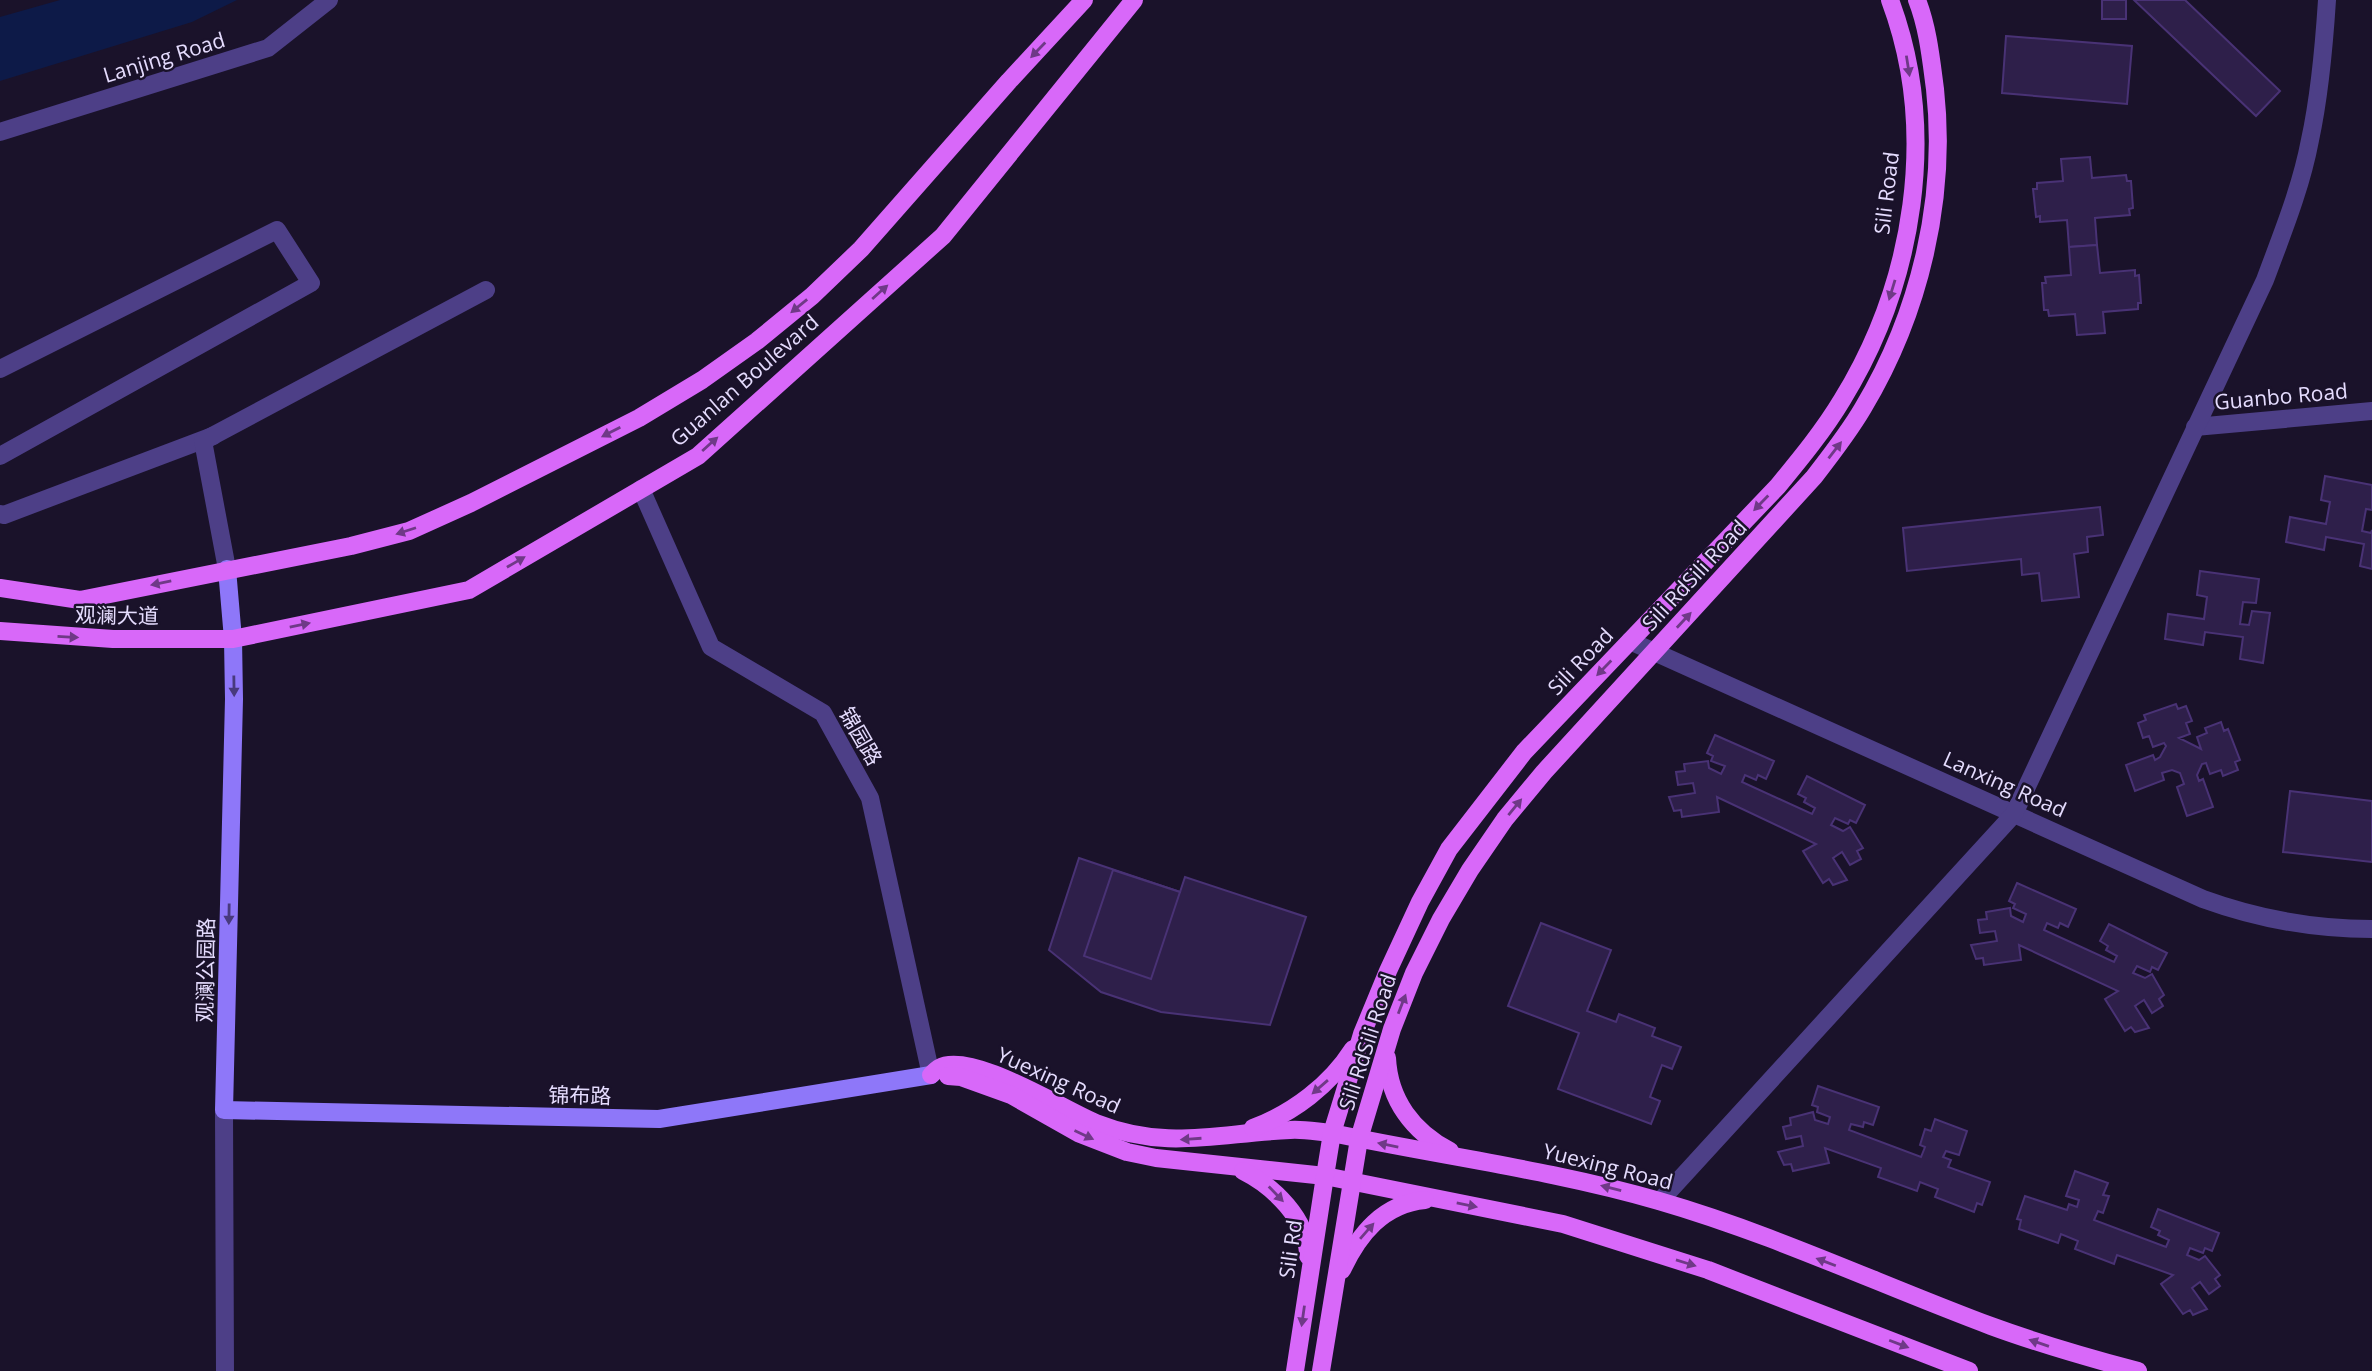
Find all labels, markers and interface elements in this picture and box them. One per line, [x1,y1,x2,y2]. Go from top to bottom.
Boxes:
street label: Lanjing Road [100,25,228,89]
one-way arrow [1030,41,1046,58]
one-way arrow [1903,55,1914,77]
street label: Sili Road [1867,150,1905,236]
one-way arrow [1886,280,1896,301]
one-way arrow [871,285,888,301]
one-way arrow [791,298,808,313]
street label: Guanlan Boulevard [664,308,824,452]
street label: Guanbo Road [2213,376,2349,416]
one-way arrow [601,427,621,438]
one-way arrow [701,437,718,453]
one-way arrow [1827,442,1842,460]
one-way arrow [1754,494,1770,511]
street label: Sili RdSili Road [1635,514,1753,636]
one-way arrow [396,526,417,537]
one-way arrow [506,556,526,568]
one-way arrow [150,578,172,589]
street label: 观澜大道 [75,600,159,630]
one-way arrow [1675,612,1691,629]
one-way arrow [289,619,311,630]
street label: Sili Road [1541,621,1619,701]
one-way arrow [57,632,79,643]
one-way arrow [1597,659,1613,676]
one-way arrow [228,676,239,698]
street label: 锦园路 [833,702,889,770]
street label: Lanxing Road [1939,744,2071,824]
one-way arrow [1507,799,1522,816]
one-way arrow [223,903,234,925]
street label: 观澜公园路 [190,917,220,1023]
street label: Sili RdSili Road [1332,970,1402,1114]
one-way arrow [1396,993,1407,1014]
street label: Yuexing Road [993,1040,1125,1120]
one-way arrow [1311,1079,1328,1094]
street label: 锦布路 [548,1080,612,1110]
one-way arrow [1074,1129,1094,1140]
one-way arrow [1180,1134,1202,1145]
street label: Yuexing Road [1540,1136,1676,1196]
one-way arrow [1377,1139,1399,1150]
one-way arrow [1600,1182,1622,1193]
one-way arrow [1267,1185,1283,1202]
one-way arrow [1456,1199,1478,1210]
street label: Sili Rd [1272,1218,1308,1280]
one-way arrow [1359,1222,1374,1239]
one-way arrow [1816,1256,1837,1267]
one-way arrow [1676,1259,1697,1269]
one-way arrow [1297,1305,1308,1327]
one-way arrow [2029,1337,2050,1348]
one-way arrow [1889,1338,1910,1349]

